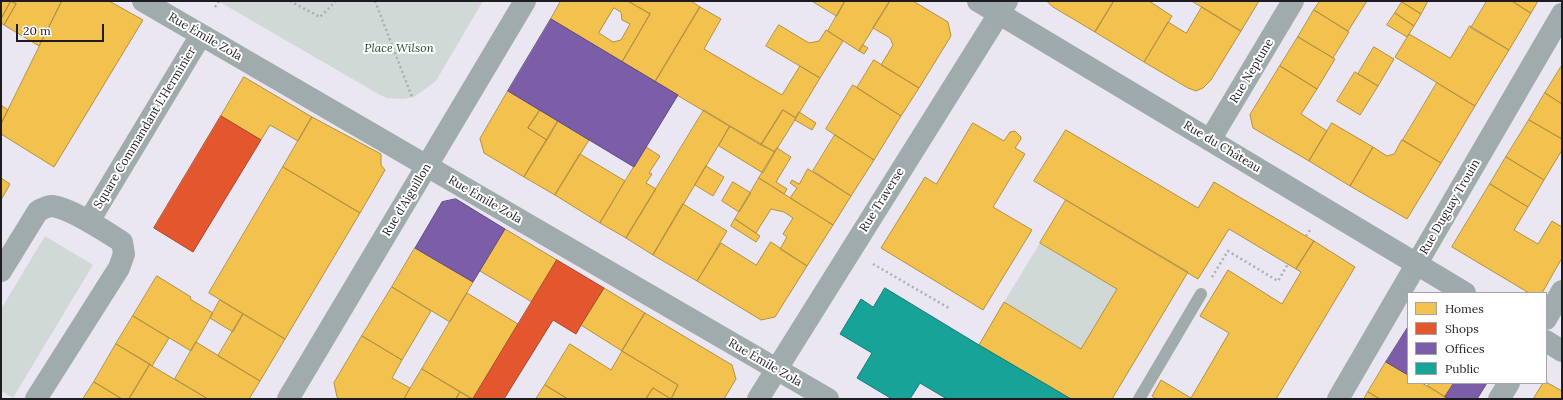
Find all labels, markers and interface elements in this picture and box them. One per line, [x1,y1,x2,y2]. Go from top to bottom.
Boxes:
street label: Rue Émile Zola [166,10,244,64]
scale bar [18,16,106,42]
text: 20 m [23,23,51,38]
street label: Rue Neptune [1227,36,1277,106]
park label: Place Wilson [364,42,434,56]
street label: Square Commandant L'Herminier [91,44,199,212]
street label: Rue du Château [1181,118,1263,176]
street label: Rue Duguay Trouin [1417,157,1483,257]
street label: Rue d'Aiguillon [380,161,434,239]
street label: Rue Traverse [857,165,907,235]
street label: Rue Émile Zola [446,173,524,227]
legend [1407,292,1547,384]
text: Homes [1445,301,1484,316]
text: Shops [1445,321,1479,336]
street label: Rue Émile Zola [726,336,804,390]
text: Offices [1445,341,1485,356]
text: Public [1445,361,1479,376]

